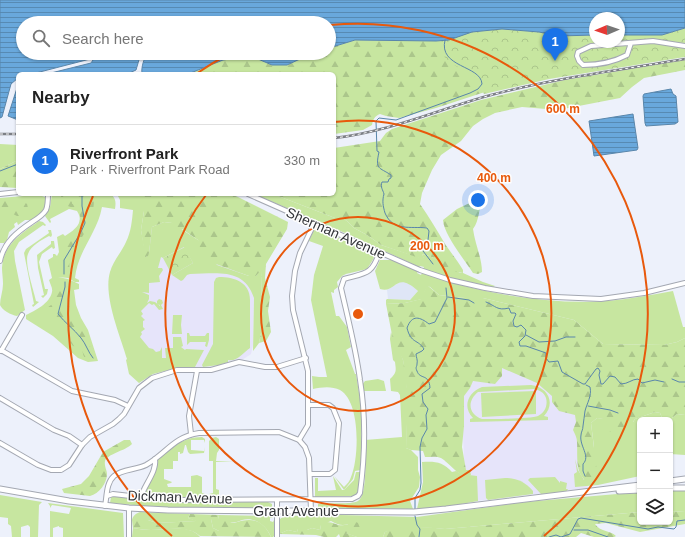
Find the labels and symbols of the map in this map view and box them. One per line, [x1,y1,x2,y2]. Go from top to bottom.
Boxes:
north arrow [589,12,625,48]
pin: 1 [542,28,568,61]
text: 600 m [546,102,580,116]
text: 400 m [477,171,511,185]
your location [468,190,488,210]
street label: Sherman Avenue [284,204,388,262]
text: 200 m [410,239,444,253]
centre of rings [351,307,365,321]
street label: Dickman Avenue [127,487,233,507]
street label: Grant Avenue [253,503,339,519]

